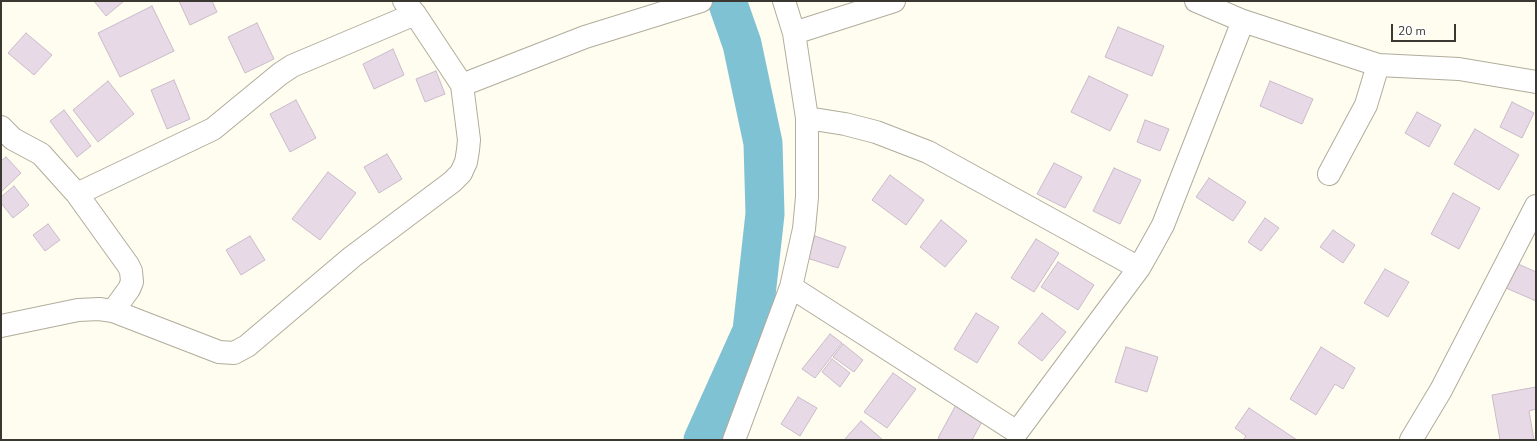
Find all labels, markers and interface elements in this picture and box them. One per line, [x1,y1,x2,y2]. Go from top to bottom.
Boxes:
scale bar [1393,16,1458,42]
text: 20 m [1398,23,1426,39]

